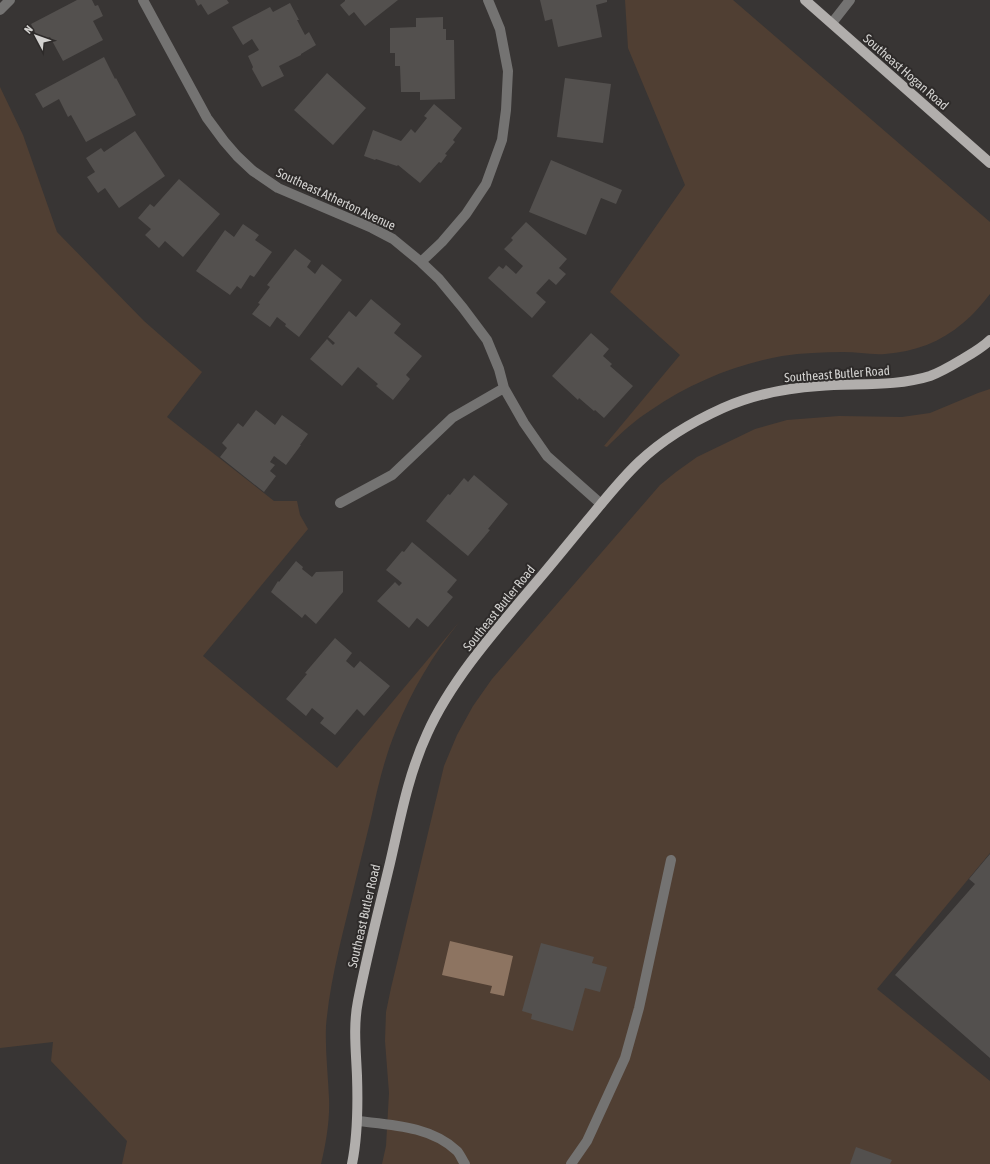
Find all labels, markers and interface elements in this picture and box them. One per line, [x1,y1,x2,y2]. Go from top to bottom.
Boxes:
north arrow [16,16,56,56]
text: N [22,23,35,36]
street label: Southeast Hogan Road [860,31,952,113]
street label: Southeast Atherton Avenue [274,165,398,233]
street label: Southeast Butler Road [784,363,890,385]
street label: Southeast Butler Road [460,562,538,654]
street label: Southeast Butler Road [345,863,383,969]

